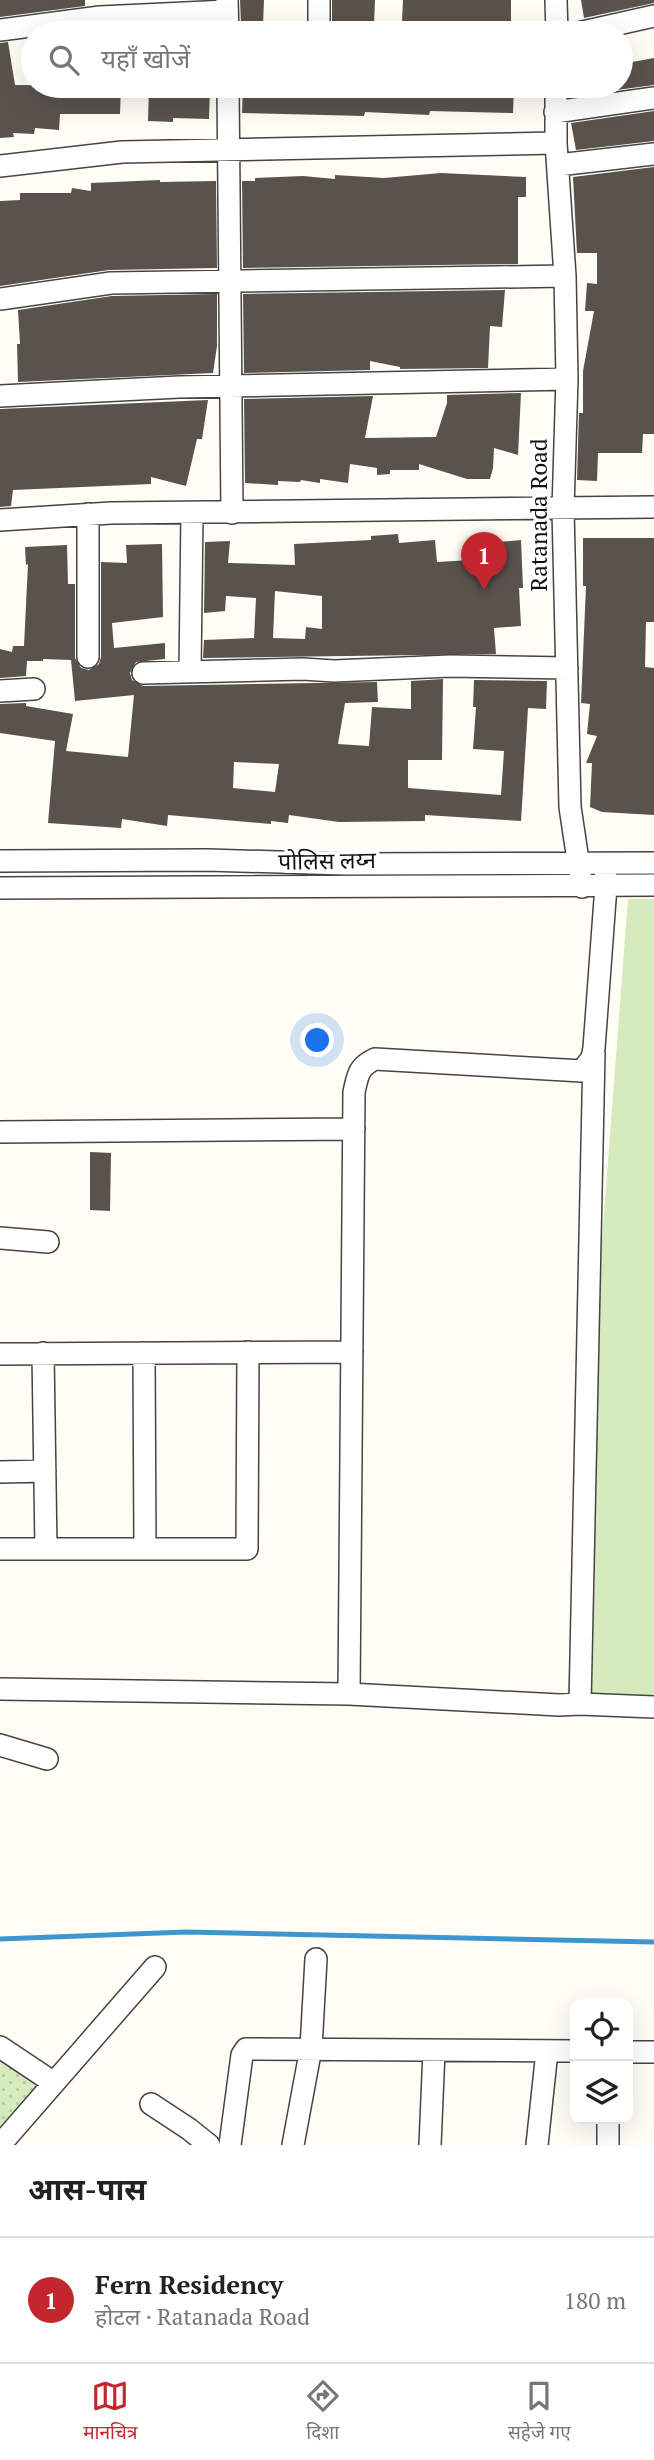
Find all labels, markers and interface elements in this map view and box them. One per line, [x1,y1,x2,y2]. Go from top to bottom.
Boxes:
search box [21,21,633,98]
icon: search [45,41,83,79]
text: यहाँ खोजें [101,41,190,75]
street label: Ratanada Road [523,438,554,591]
pin: 1 [461,532,507,590]
street label: पोलिस लय्न [278,844,377,877]
your location [300,1023,334,1057]
map controls [570,1998,633,2124]
button: locate [570,1998,633,2061]
button: layers [570,2061,633,2124]
text: आस-पास [28,2169,146,2209]
text: Fern Residency [95,2267,283,2301]
text: 1 [45,2285,58,2316]
text: 180 m [564,2285,626,2316]
text: होटल · Ratanada Road [95,2301,310,2332]
tab: मानचित्र [83,2377,137,2447]
tab: दिशा [304,2377,342,2447]
tab: सहेजे गए [508,2377,571,2447]

